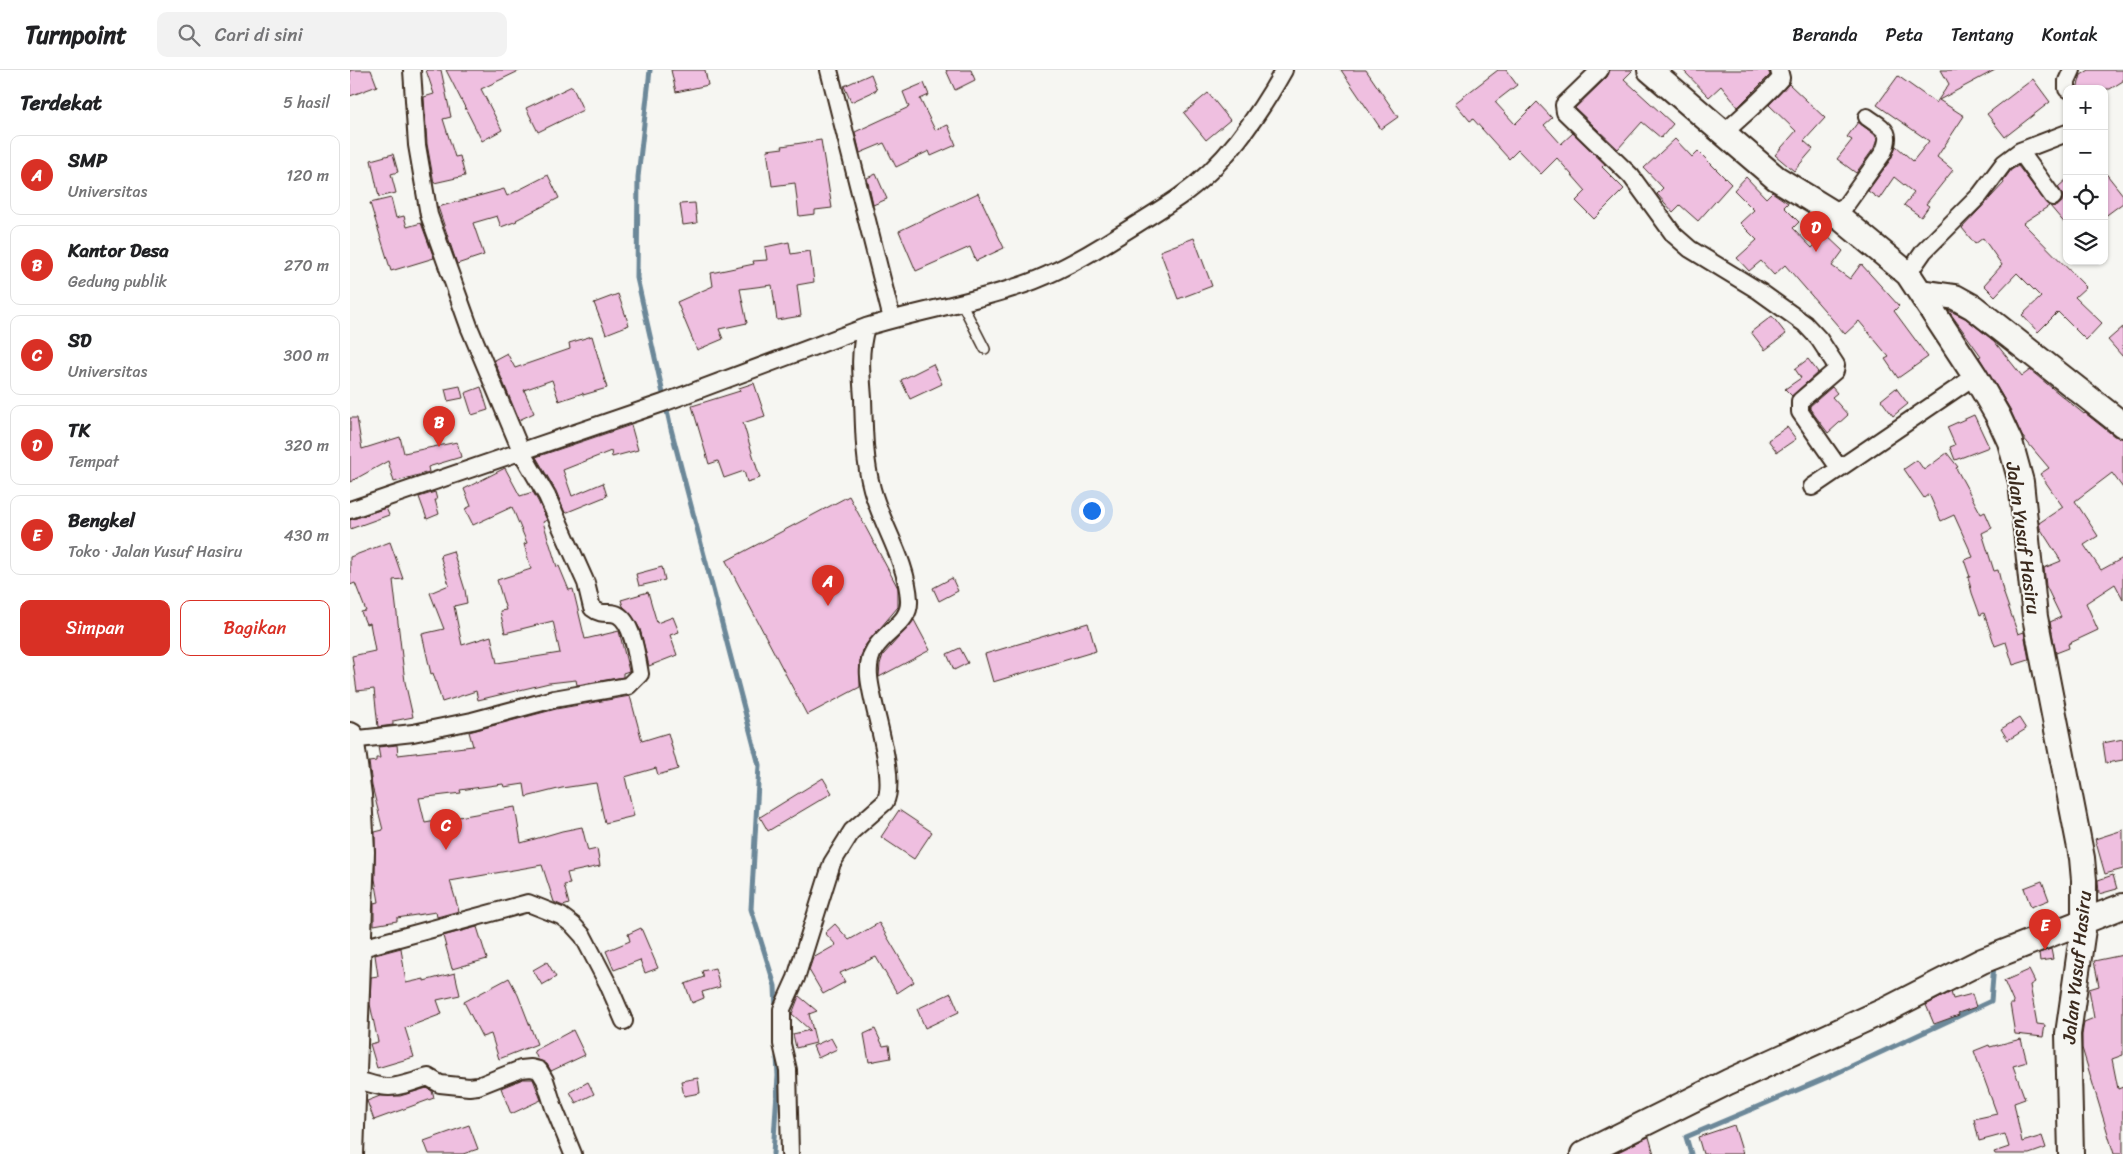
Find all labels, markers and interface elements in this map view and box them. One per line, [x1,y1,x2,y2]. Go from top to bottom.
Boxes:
search box [157,12,507,57]
text: Turnpoint [25,14,127,56]
text: Cari di sini [215,18,303,51]
text: Beranda [1792,19,1858,51]
text: Peta [1886,19,1923,51]
text: Tentang [1951,19,2014,51]
text: Kontak [2042,19,2098,51]
icon: search [175,21,203,49]
text: Terdekat [20,84,102,122]
map controls [2063,85,2108,265]
button: + [2063,85,2108,130]
text: 5 hasil [283,88,330,117]
button: − [2063,130,2108,175]
text: SMP [68,144,107,177]
text: A [32,161,42,190]
text: 120 m [286,161,329,190]
button: locate [2063,175,2108,220]
text: Universitas [68,177,147,206]
pin: D [1800,211,1832,252]
button: layers [2063,220,2108,265]
text: Kantor Desa [68,234,169,267]
text: B [32,251,42,280]
text: 270 m [284,251,329,280]
text: Gedung publik [68,267,167,296]
text: SD [68,324,91,357]
text: C [32,341,42,370]
text: 300 m [284,341,329,370]
text: Universitas [68,357,147,386]
pin: B [423,406,455,447]
text: TK [68,414,90,447]
text: D [32,431,42,460]
text: 320 m [284,431,329,460]
text: Tempat [68,447,119,476]
street label: Jalan Yusuf Hasiru [1996,459,2051,616]
your location [1079,498,1105,524]
text: Bengkel [68,504,135,537]
text: E [33,521,41,550]
text: 430 m [284,521,329,550]
text: Toko · Jalan Yusuf Hasiru [68,537,242,566]
pin: A [812,565,844,606]
button: Simpan [20,600,170,656]
button: Bagikan [180,600,330,656]
pin: C [430,809,462,850]
street label: Jalan Yusuf Hasiru [2052,889,2101,1046]
pin: E [2029,909,2061,950]

